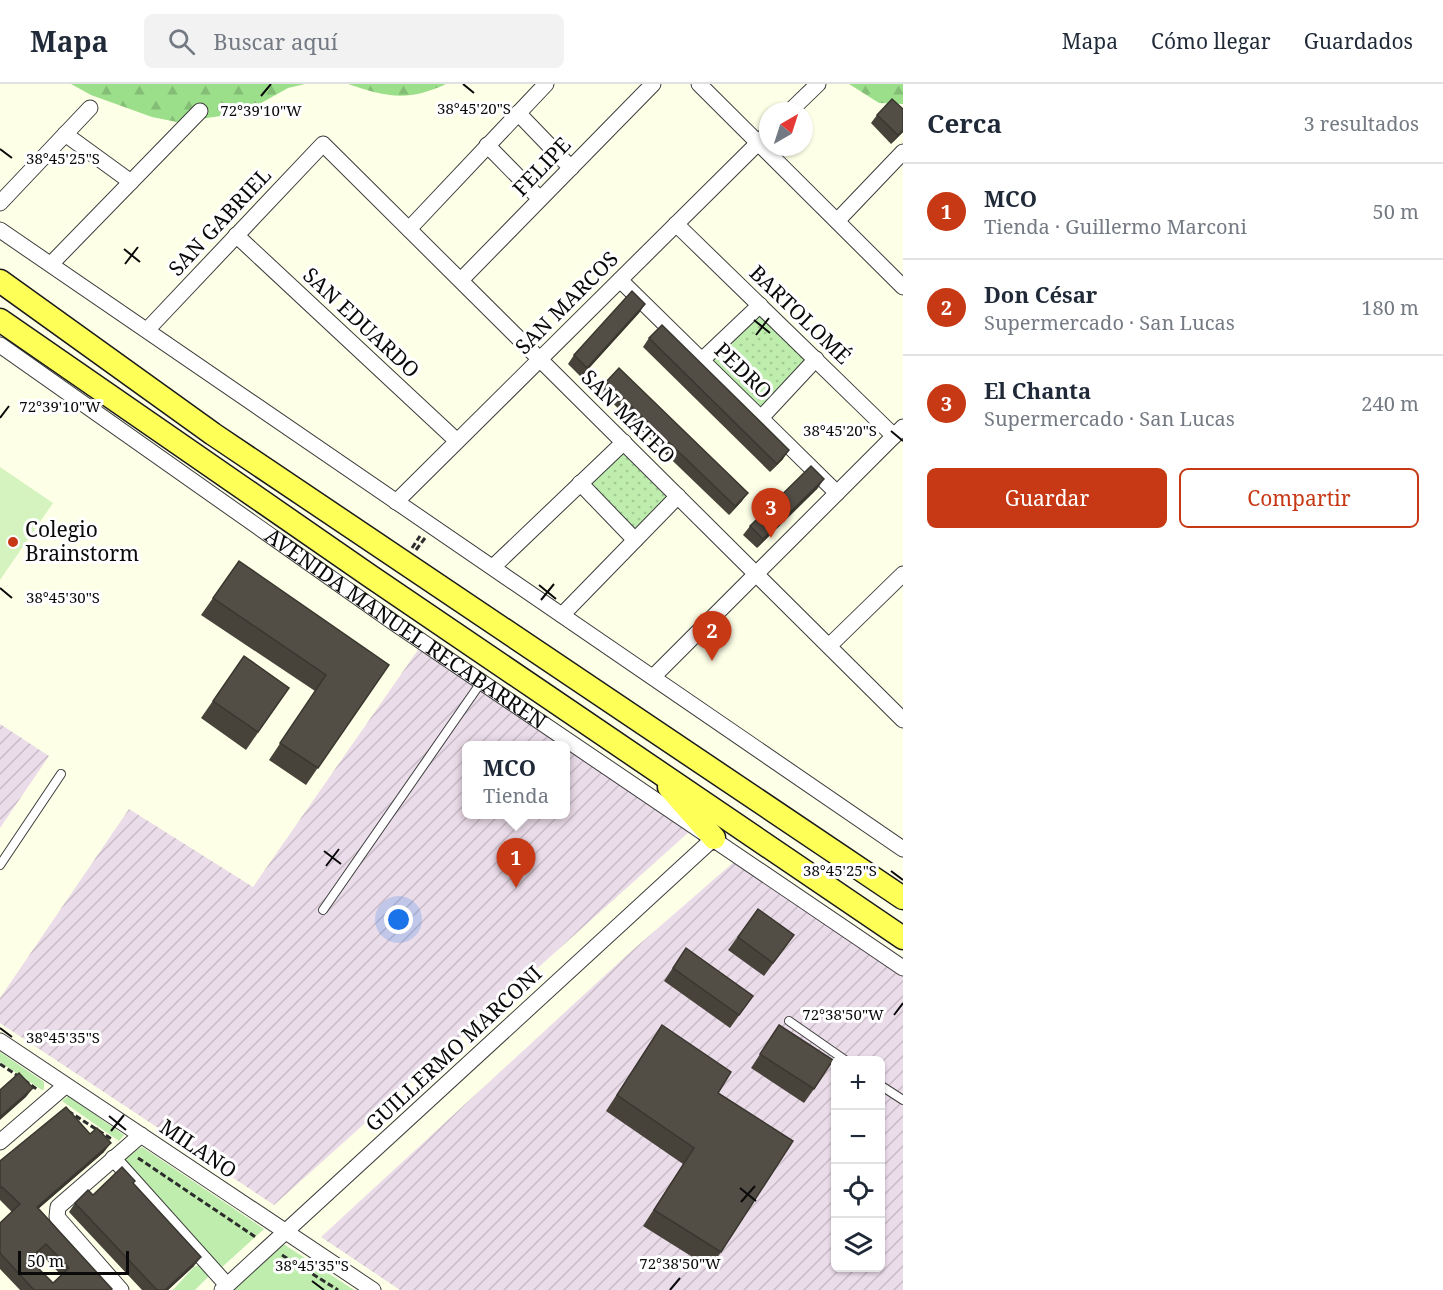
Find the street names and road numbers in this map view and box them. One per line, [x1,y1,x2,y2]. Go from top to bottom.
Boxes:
street label: FELIPE [506,131,576,202]
street label: SAN GABRIEL [162,161,277,282]
street label: SAN MARCOS [509,245,624,360]
street label: BARTOLOMÉ [744,259,858,370]
street label: SAN EDUARDO [297,261,426,384]
street label: PEDRO [709,336,779,405]
street label: SAN MATEO [576,363,682,469]
street label: AVENIDA MANUEL RECABARREN [260,521,552,735]
street label: GUILLERMO MARCONI [359,959,548,1137]
street label: MILANO [155,1112,242,1184]

